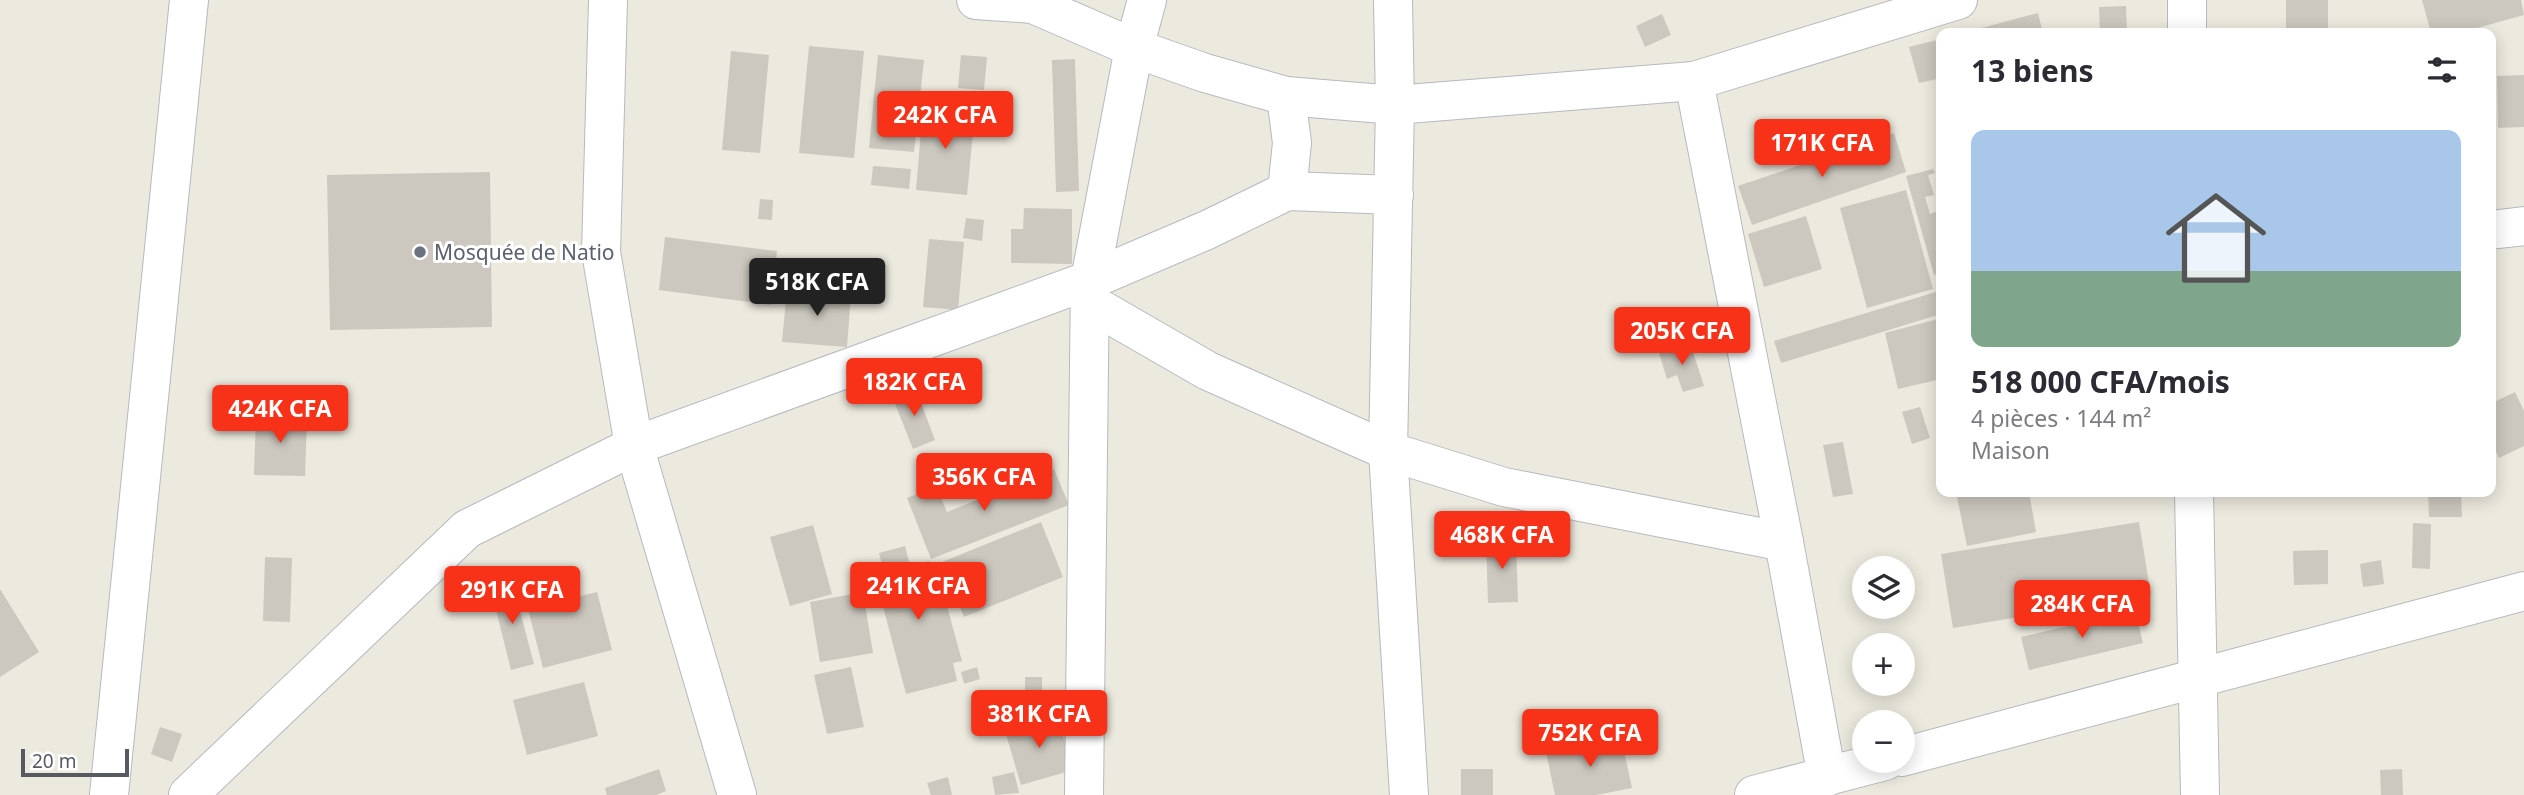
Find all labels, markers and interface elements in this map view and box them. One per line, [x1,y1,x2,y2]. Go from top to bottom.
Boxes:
text: 13 biens [1971,50,2094,91]
icon: filters [2423,51,2461,89]
pin: 242K CFA [873,92,1017,151]
text: 242K CFA [893,98,997,130]
pin: 171K CFA [1750,120,1894,179]
text: 171K CFA [1770,126,1874,158]
icon: home [2153,175,2279,301]
place label: Mosquée de Natio [434,238,615,266]
marker: Mosquée de Natio [412,244,428,260]
pin: 518K CFA [745,258,889,318]
text: 518K CFA [765,265,869,297]
pin: 205K CFA [1610,308,1754,367]
text: 205K CFA [1630,314,1734,346]
pin: 182K CFA [842,358,986,418]
text: 518 000 CFA/mois [1971,361,2230,402]
text: 182K CFA [862,365,966,397]
pin: 424K CFA [208,386,352,445]
text: 424K CFA [228,392,332,424]
text: 4 pièces · 144 m² [1971,402,2151,434]
text: Maison [1971,434,2050,466]
pin: 356K CFA [912,454,1056,513]
text: 356K CFA [932,460,1036,492]
pin: 468K CFA [1430,512,1574,571]
text: 468K CFA [1450,518,1554,550]
map controls [1852,556,1915,773]
button: layers [1852,556,1915,619]
pin: 241K CFA [846,562,990,622]
pin: 291K CFA [440,566,584,626]
text: 241K CFA [866,569,970,601]
text: 291K CFA [460,573,564,605]
pin: 284K CFA [2010,580,2154,640]
text: 284K CFA [2030,587,2134,619]
button: + [1852,633,1915,696]
pin: 381K CFA [967,690,1111,750]
text: 381K CFA [987,697,1091,729]
pin: 752K CFA [1518,710,1662,769]
button: − [1852,710,1915,773]
text: 752K CFA [1538,716,1642,748]
scale bar [21,746,130,778]
text: 20 m [32,748,76,774]

